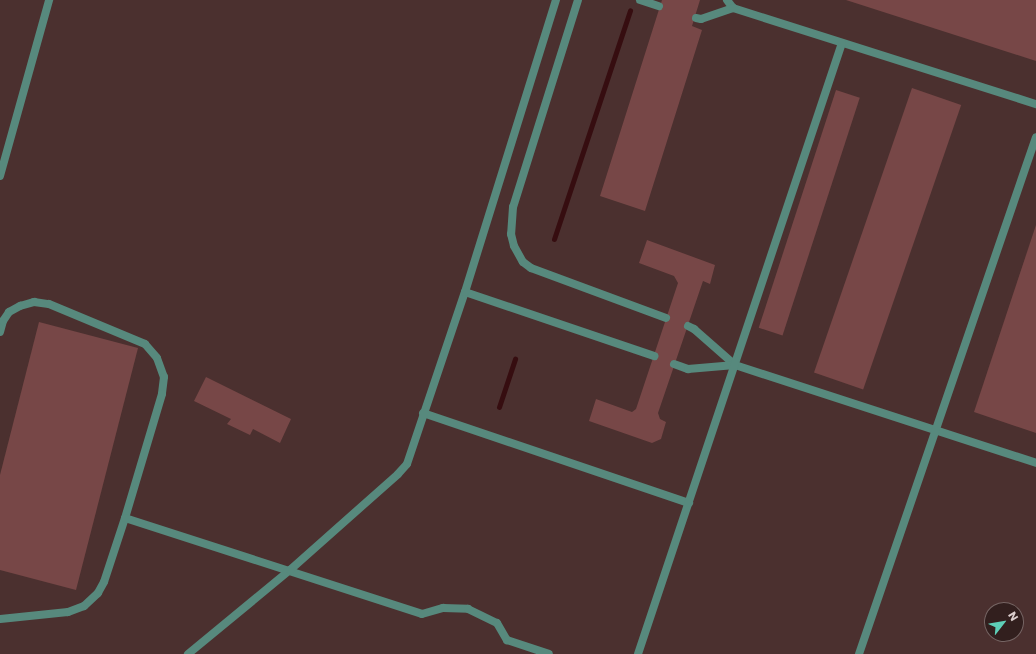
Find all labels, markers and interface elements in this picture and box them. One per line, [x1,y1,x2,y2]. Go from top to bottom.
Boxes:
north arrow [984,602,1024,642]
text: N [1004,609,1022,624]

